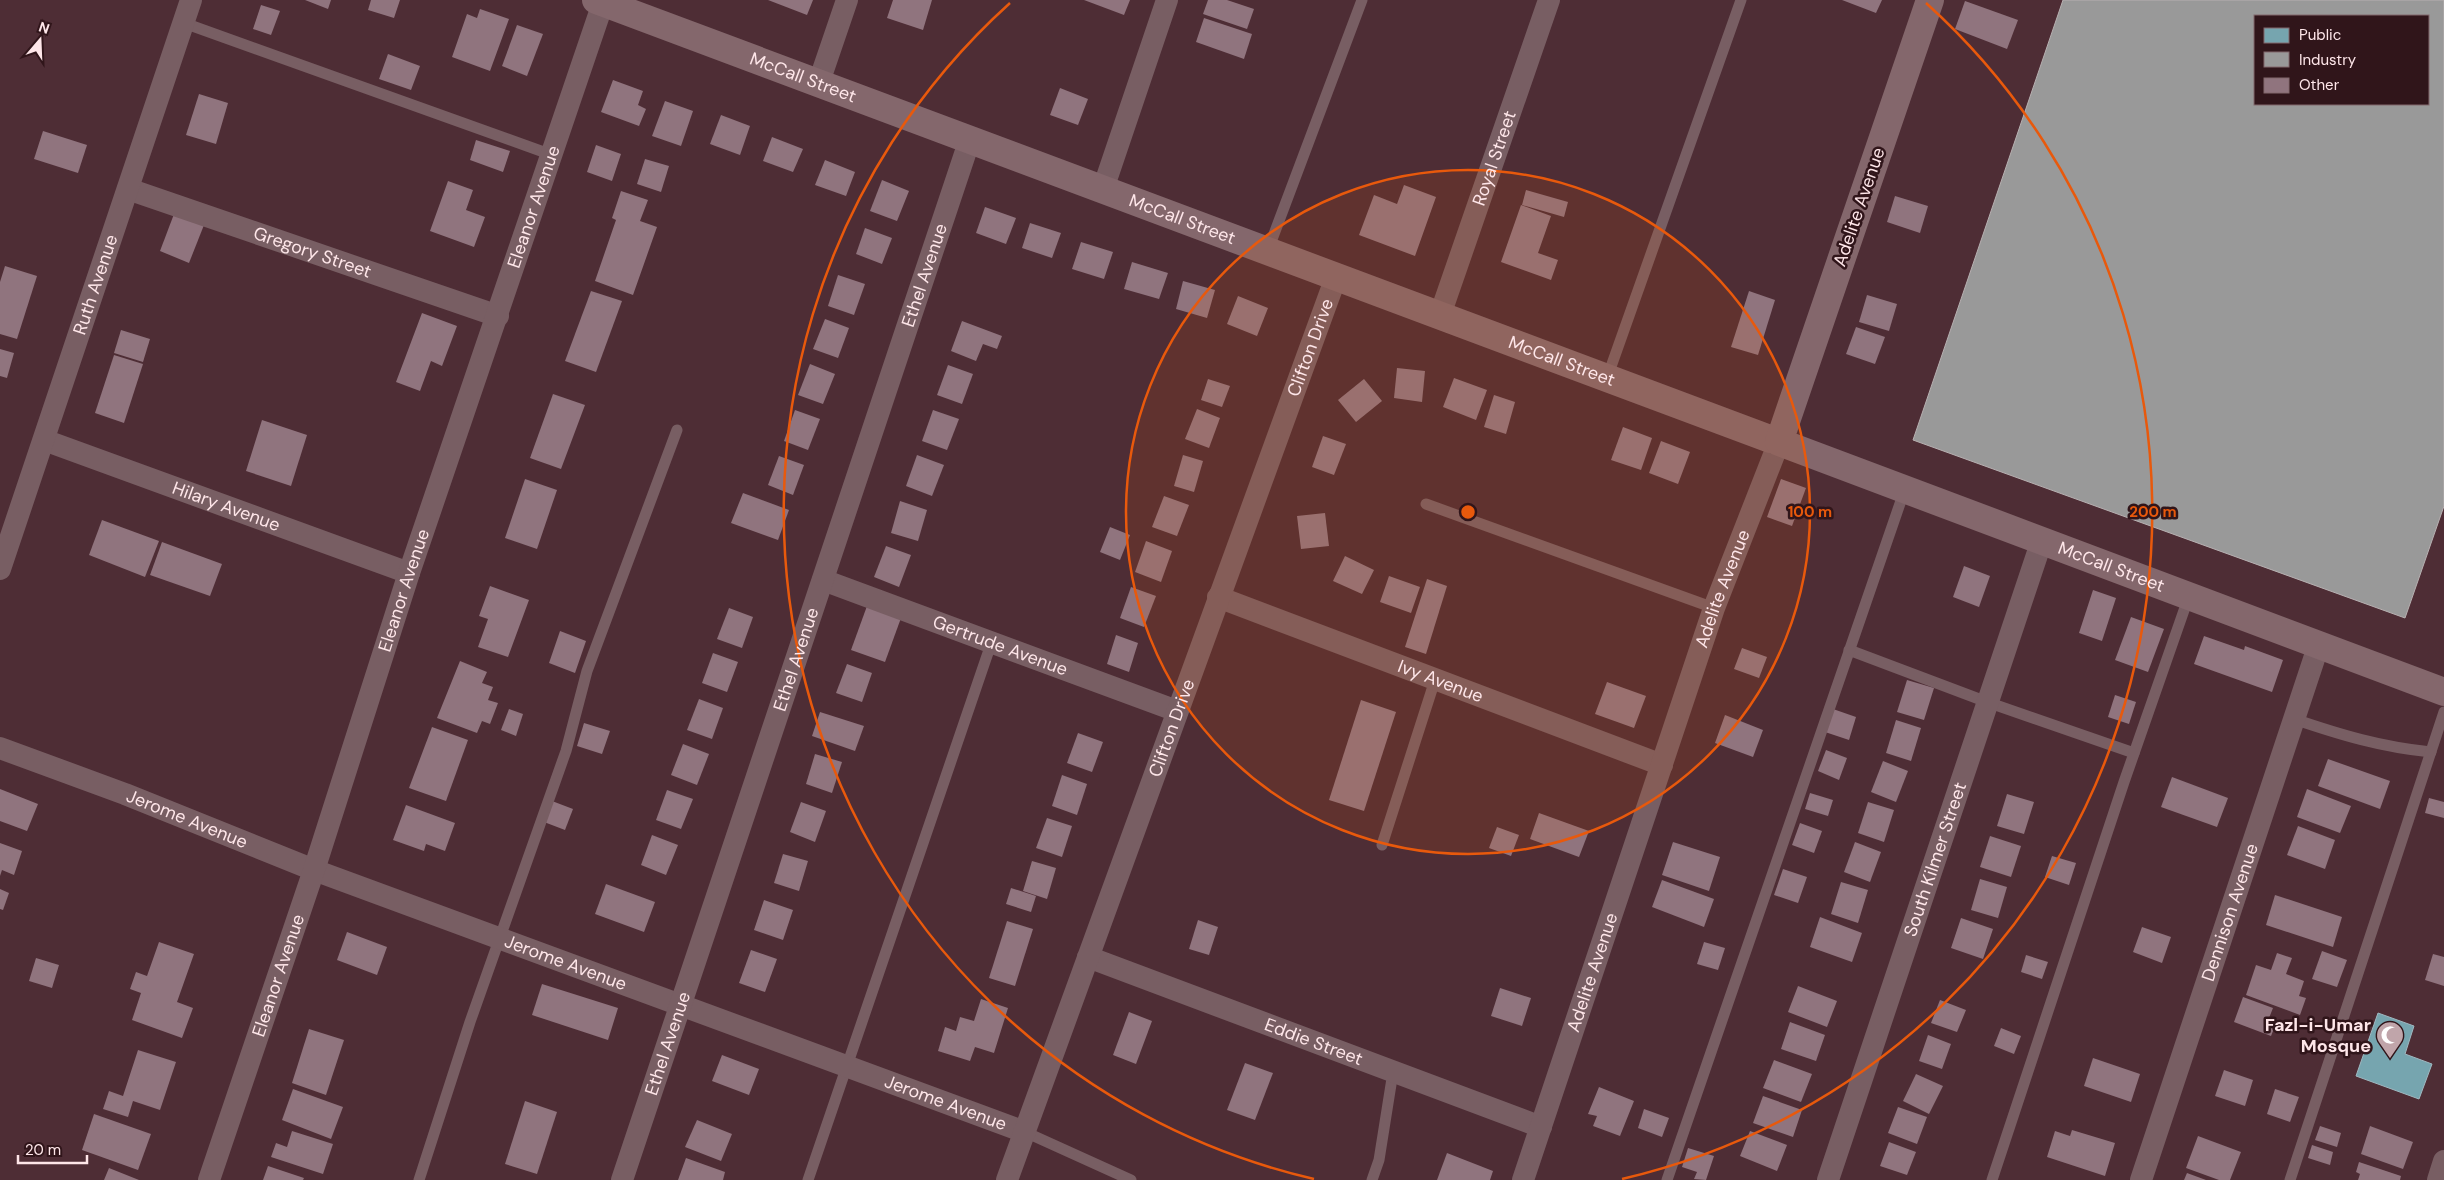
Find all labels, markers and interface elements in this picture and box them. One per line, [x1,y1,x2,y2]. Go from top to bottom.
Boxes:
north arrow [15,15,65,65]
legend [2254,15,2429,105]
text: N [36,18,52,38]
text: Public [2299,25,2341,45]
street label: McCall Street [746,47,860,108]
text: Industry [2299,50,2357,70]
text: Other [2299,75,2340,95]
street label: Royal Street [1467,107,1522,209]
street label: Eleanor Avenue [502,142,566,271]
street label: Adelite Avenue [1827,144,1891,270]
street label: McCall Street [1126,188,1239,250]
street label: Ethel Avenue [896,220,953,330]
street label: Gregory Street [250,221,375,284]
street label: Ruth Avenue [67,231,123,338]
street label: Clifton Drive [1281,295,1339,400]
street label: McCall Street [1505,330,1618,392]
street label: Hilary Avenue [169,476,284,537]
text: 100 m [1788,502,1832,522]
text: 200 m [2129,502,2177,522]
centre of rings [1459,503,1477,521]
street label: Eleanor Avenue [373,526,435,655]
street label: Adelite Avenue [1690,526,1755,651]
street label: McCall Street [2055,536,2168,598]
street label: Ethel Avenue [768,604,825,714]
street label: Gertrude Avenue [929,610,1071,682]
street label: Ivy Avenue [1394,654,1487,708]
street label: Clifton Drive [1143,676,1201,780]
street label: South Kilmer Street [1898,779,1972,940]
street label: Jerome Avenue [123,784,251,854]
street label: Dennison Avenue [2196,840,2264,984]
street label: Adelite Avenue [1561,909,1623,1035]
street label: Eleanor Avenue [246,911,310,1040]
street label: Jerome Avenue [501,929,630,996]
street label: Ethel Avenue [639,988,696,1098]
street label: Eddie Street [1261,1012,1366,1071]
place label: Fazl-i-Umar Mosque [2265,1013,2371,1058]
mosque icon: Fazl-i-Umar Mosque [2375,1020,2405,1059]
street label: Jerome Avenue [881,1069,1010,1136]
scale bar [18,1132,86,1164]
text: 20 m [25,1140,61,1160]

